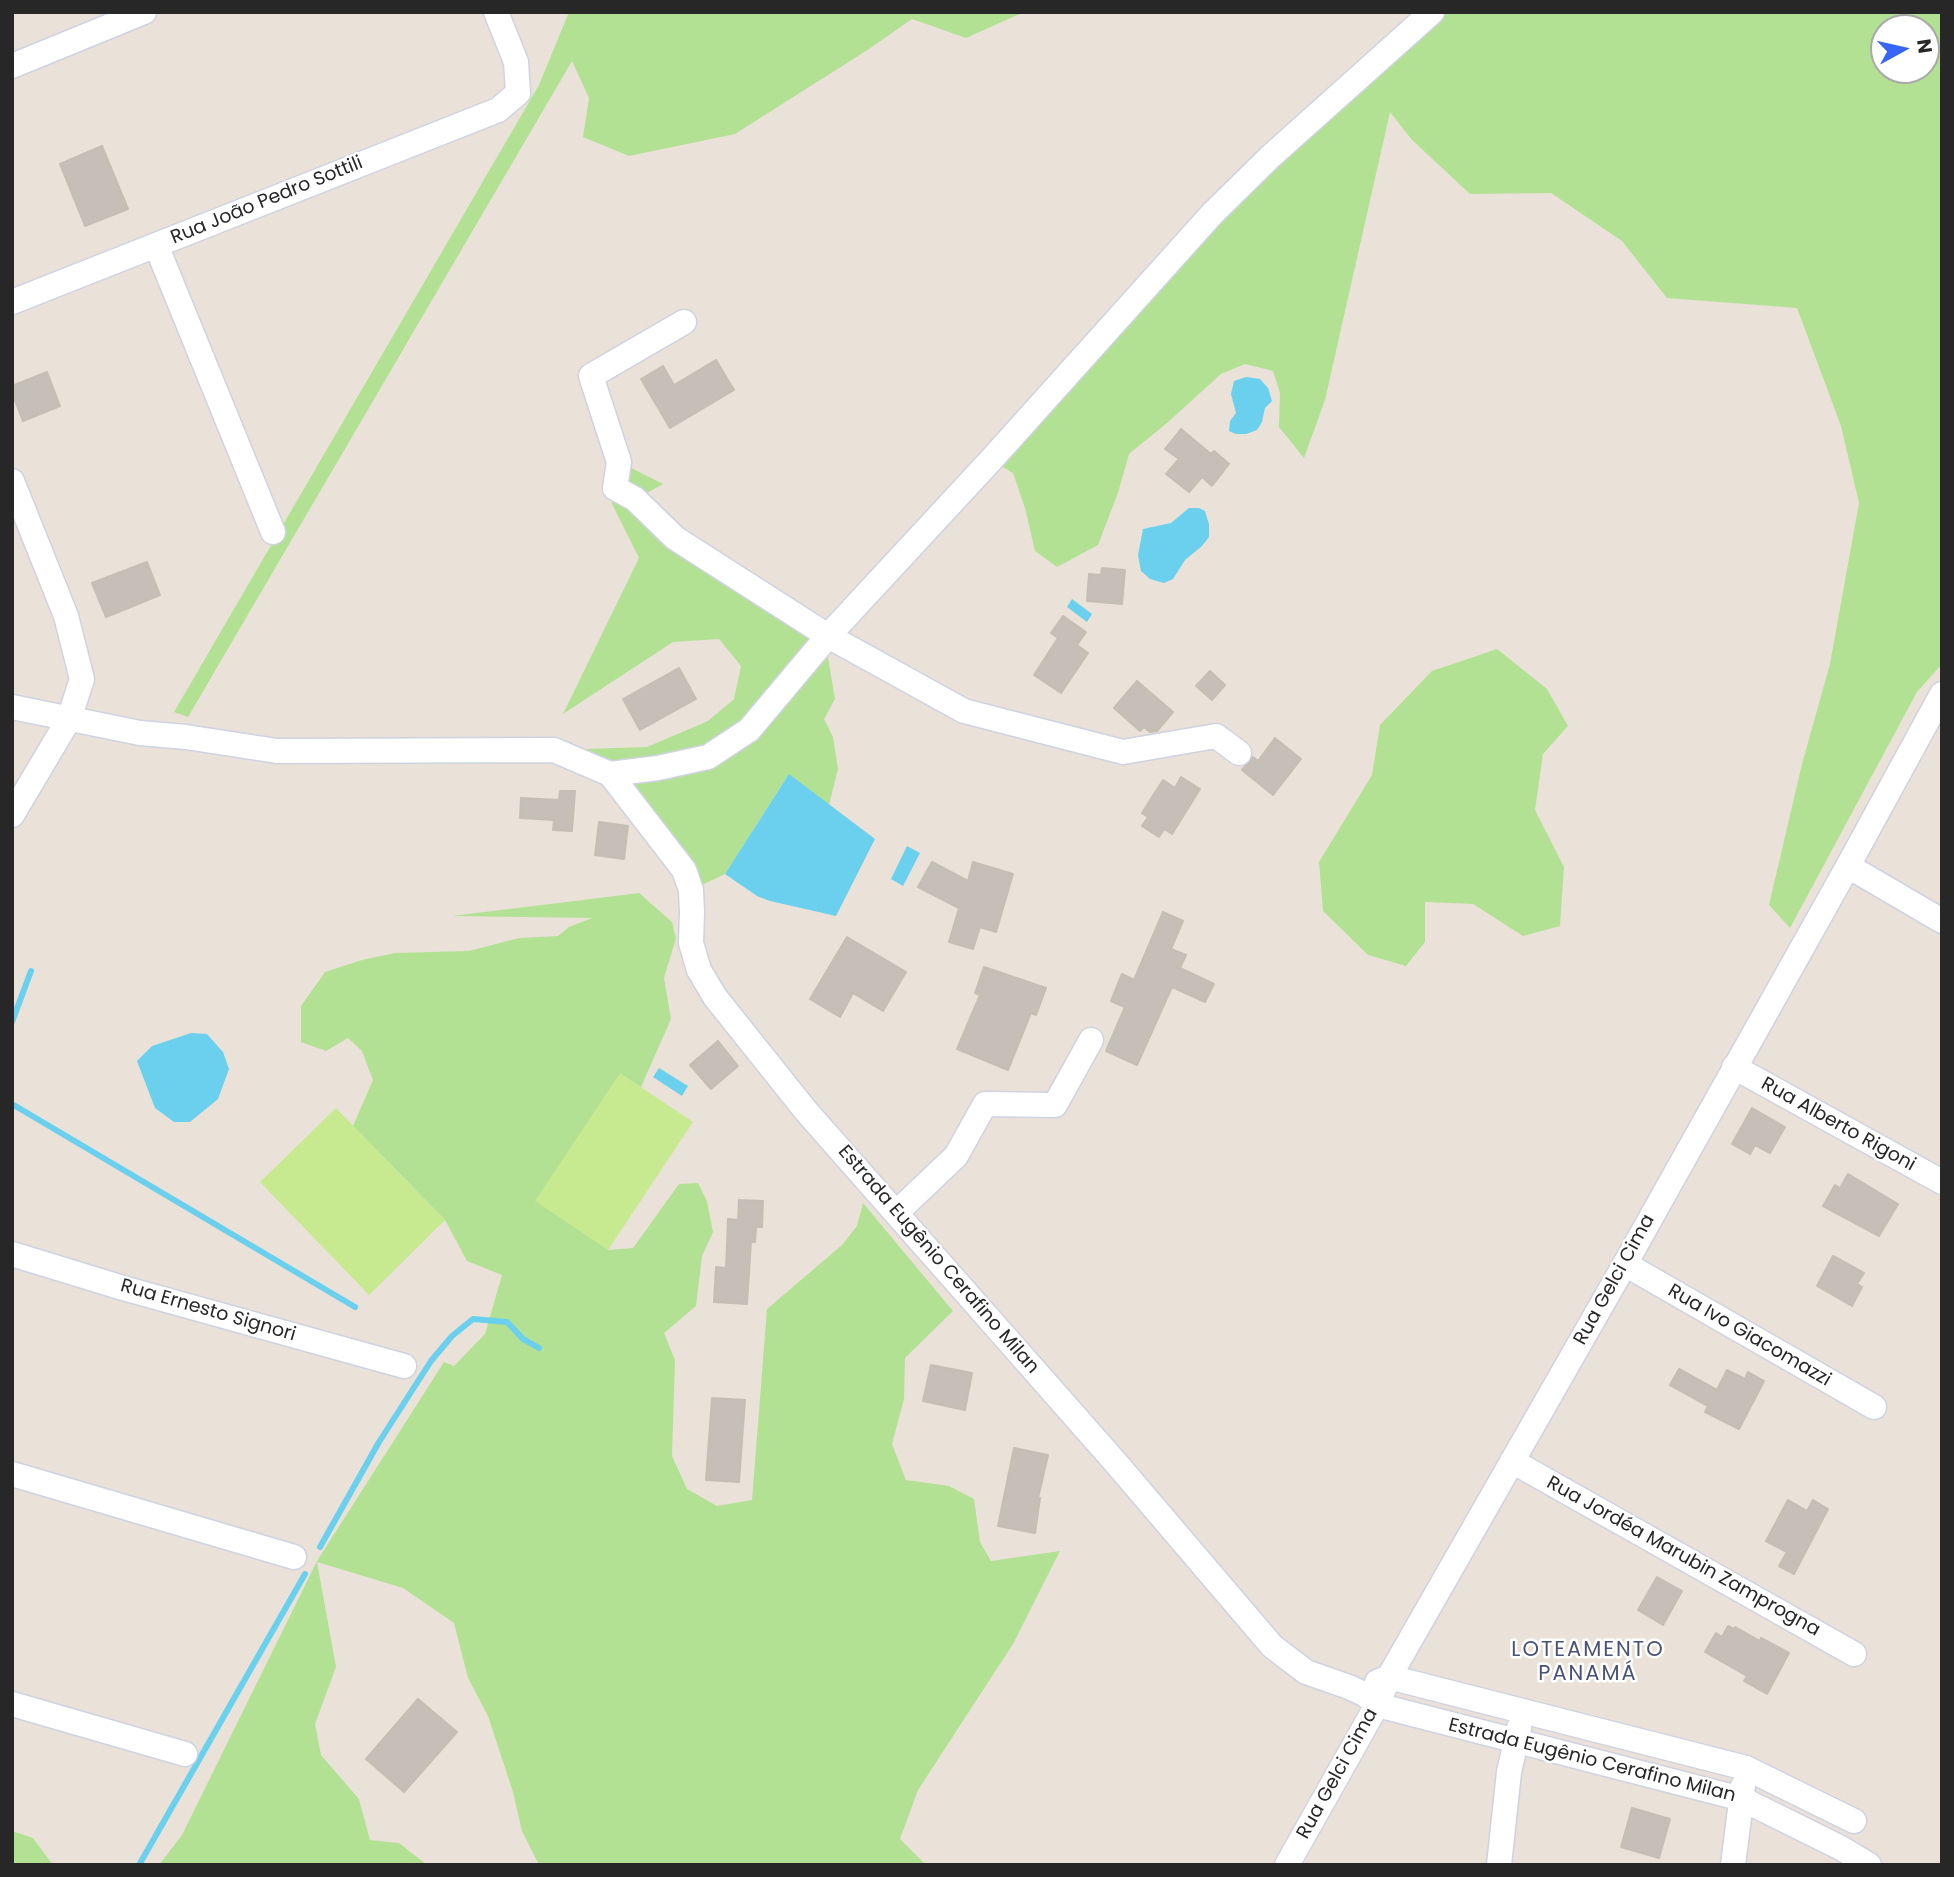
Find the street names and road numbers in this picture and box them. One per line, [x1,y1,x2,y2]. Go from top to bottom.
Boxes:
street label: Rua João Pedro Sottili [168,152,366,250]
street label: Rua Alberto Rigoni [1757,1073,1919,1177]
street label: Estrada Eugênio Cerafino Milan [833,1141,1043,1379]
street label: Rua Gelci Cima [1570,1211,1660,1349]
street label: Rua Ernesto Signori [118,1275,298,1347]
street label: Rua Ivo Giacomazzi [1663,1280,1835,1392]
street label: Rua Jordéa Marubin Zamprogna [1542,1472,1824,1642]
street label: Rua Gelci Cima [1293,1705,1383,1843]
street label: Estrada Eugênio Cerafino Milan [1446,1714,1738,1808]

